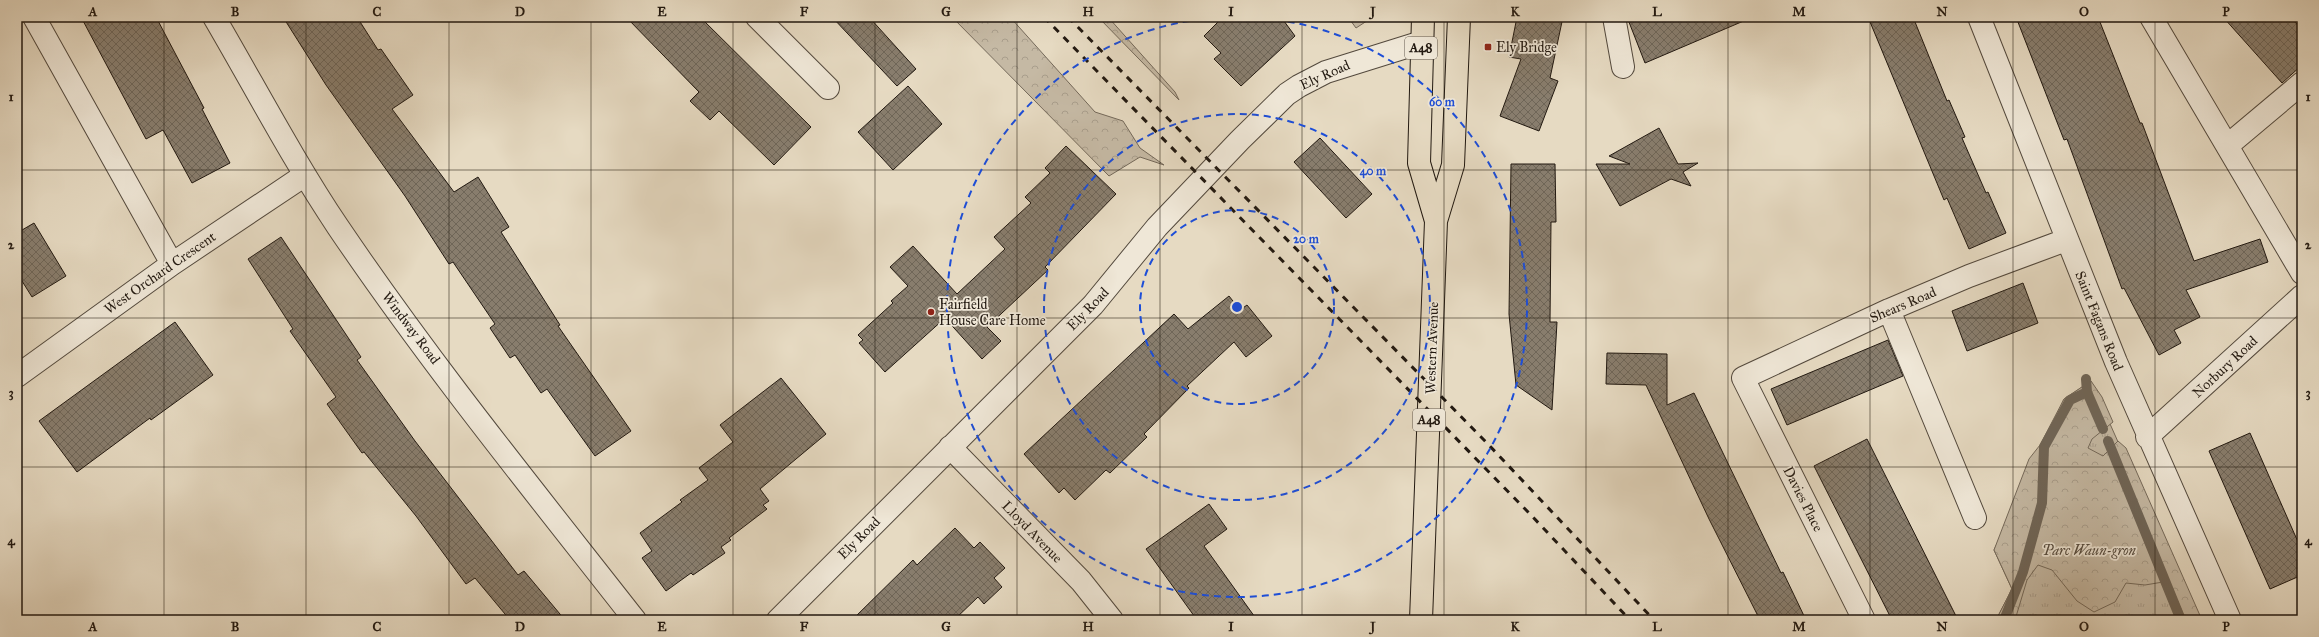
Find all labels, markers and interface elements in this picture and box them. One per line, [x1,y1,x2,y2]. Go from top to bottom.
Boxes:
text: A [88,4,98,20]
text: B [231,4,240,20]
text: C [373,4,382,20]
text: D [515,4,525,20]
text: E [657,4,667,20]
text: F [800,4,809,20]
text: G [941,4,951,20]
text: H [1082,4,1094,20]
text: I [1228,4,1234,20]
text: J [1368,4,1376,20]
text: K [1510,4,1520,20]
text: L [1652,4,1662,20]
text: M [1792,4,1806,20]
text: N [1936,4,1948,20]
text: O [2079,4,2089,20]
text: P [2222,4,2230,20]
road number: A48 [1405,37,1437,59]
place label: Ely Bridge [1496,39,1557,56]
marker: Ely Bridge [1483,42,1493,52]
street label: Ely Road [1297,56,1353,94]
text: 1 [8,89,14,105]
text: 1 [2305,89,2311,105]
text: 60 m [1429,95,1456,109]
text: 40 m [1360,164,1387,179]
street label: West Orchard Crescent [101,228,219,318]
text: 20 m [1293,232,1320,246]
text: 2 [8,237,15,253]
text: 2 [2305,237,2312,253]
street label: Saint Fagans Road [2071,269,2127,373]
street label: Shears Road [1867,283,1939,327]
street label: Ely Road [1063,284,1113,334]
street label: Windway Road [378,289,444,367]
place label: Fairfield House Care Home [939,296,1046,329]
centre of rings [1230,300,1244,314]
street label: Western Avenue [1422,301,1442,394]
marker: Fairfield House Care Home [926,307,936,317]
street label: Norbury Road [2189,333,2261,401]
text: 3 [8,385,14,401]
text: 3 [2305,385,2311,401]
road number: A48 [1413,409,1445,431]
street label: Davies Place [1779,464,1827,535]
street label: Lloyd Avenue [998,497,1066,567]
street label: Ely Road [834,513,884,563]
text: 4 [7,533,15,549]
text: 4 [2304,533,2312,549]
park label: Parc Waun-gron [2042,542,2137,559]
text: A [88,619,98,635]
text: B [231,619,240,635]
text: C [373,619,382,635]
text: D [515,619,525,635]
text: E [657,619,667,635]
text: F [800,619,809,635]
text: G [941,619,951,635]
text: H [1082,619,1094,635]
text: I [1228,619,1234,635]
text: J [1368,619,1376,635]
text: K [1510,619,1520,635]
text: L [1652,619,1662,635]
text: M [1792,619,1806,635]
text: N [1936,619,1948,635]
text: O [2079,619,2089,635]
text: P [2222,619,2230,635]

